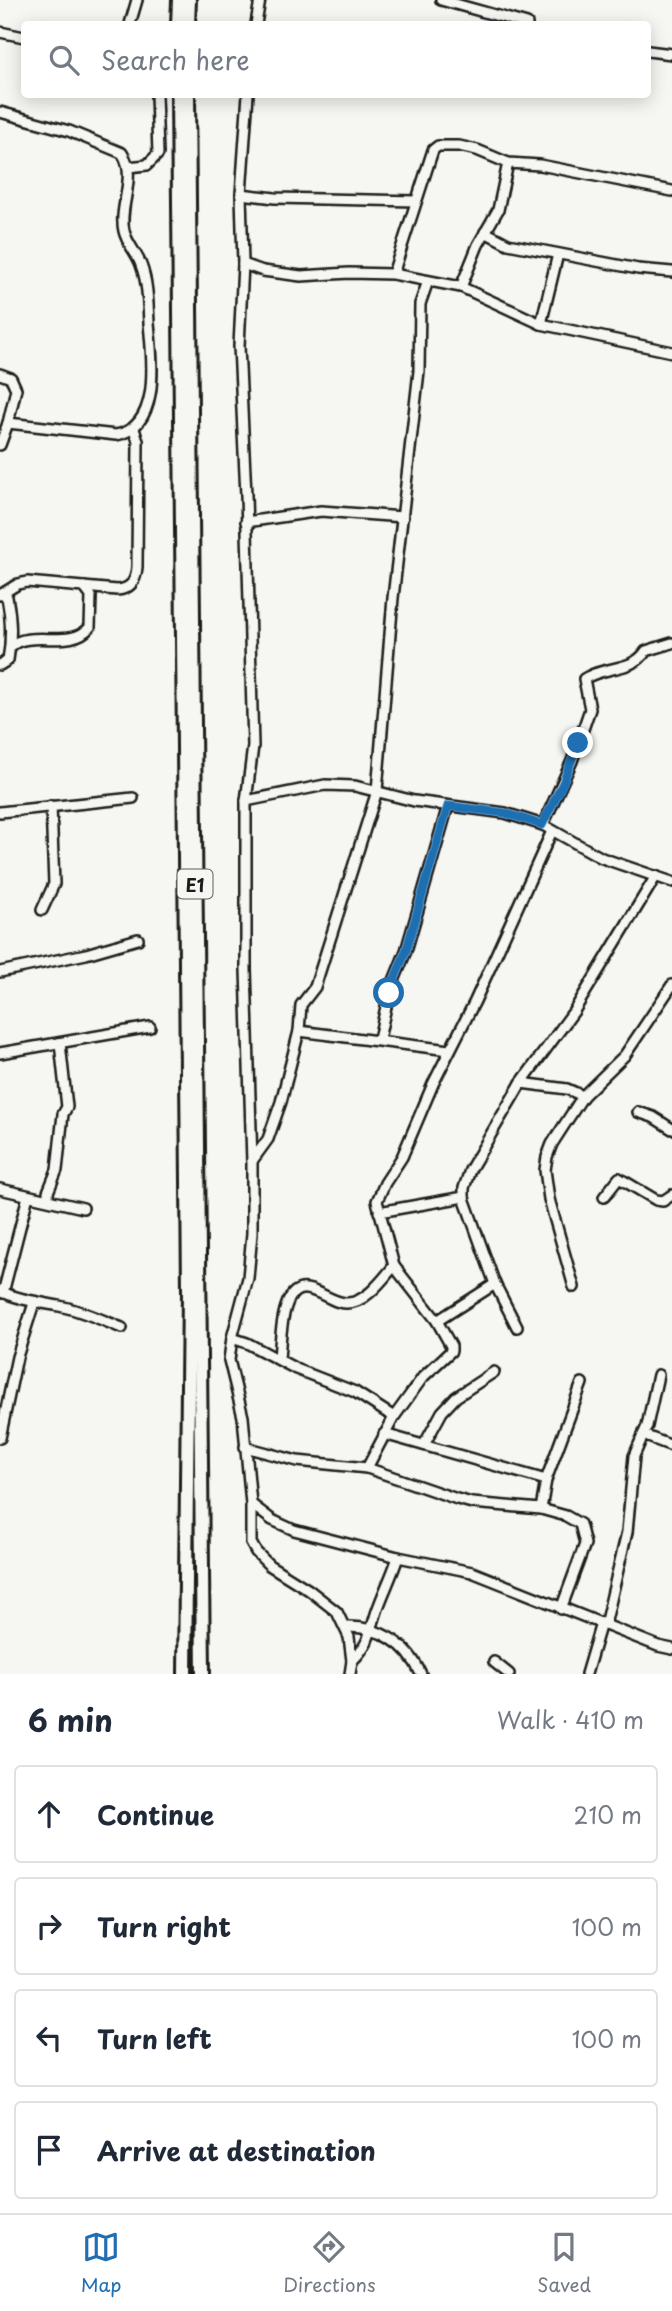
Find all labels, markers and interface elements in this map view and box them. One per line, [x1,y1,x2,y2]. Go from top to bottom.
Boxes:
search box [21,21,651,98]
text: Search here [101,40,250,79]
icon: search [45,41,83,79]
route end [562,727,593,758]
road number: E1 [178,870,212,898]
route start [373,977,404,1008]
text: 6 min [28,1697,113,1742]
text: Walk · 410 m [497,1702,644,1737]
icon: ahead [30,1795,68,1833]
text: Continue [97,1795,214,1834]
text: 210 m [574,1797,642,1832]
icon: right [30,1907,68,1945]
text: Turn right [97,1907,231,1946]
text: 100 m [572,1909,642,1944]
icon: left [30,2019,68,2057]
text: Turn left [97,2019,212,2058]
text: 100 m [572,2021,642,2056]
icon: arrive [30,2131,68,2169]
text: Arrive at destination [97,2131,376,2170]
tab: Map [81,2228,121,2298]
tab: Directions [283,2228,376,2298]
tab: Saved [537,2228,591,2298]

